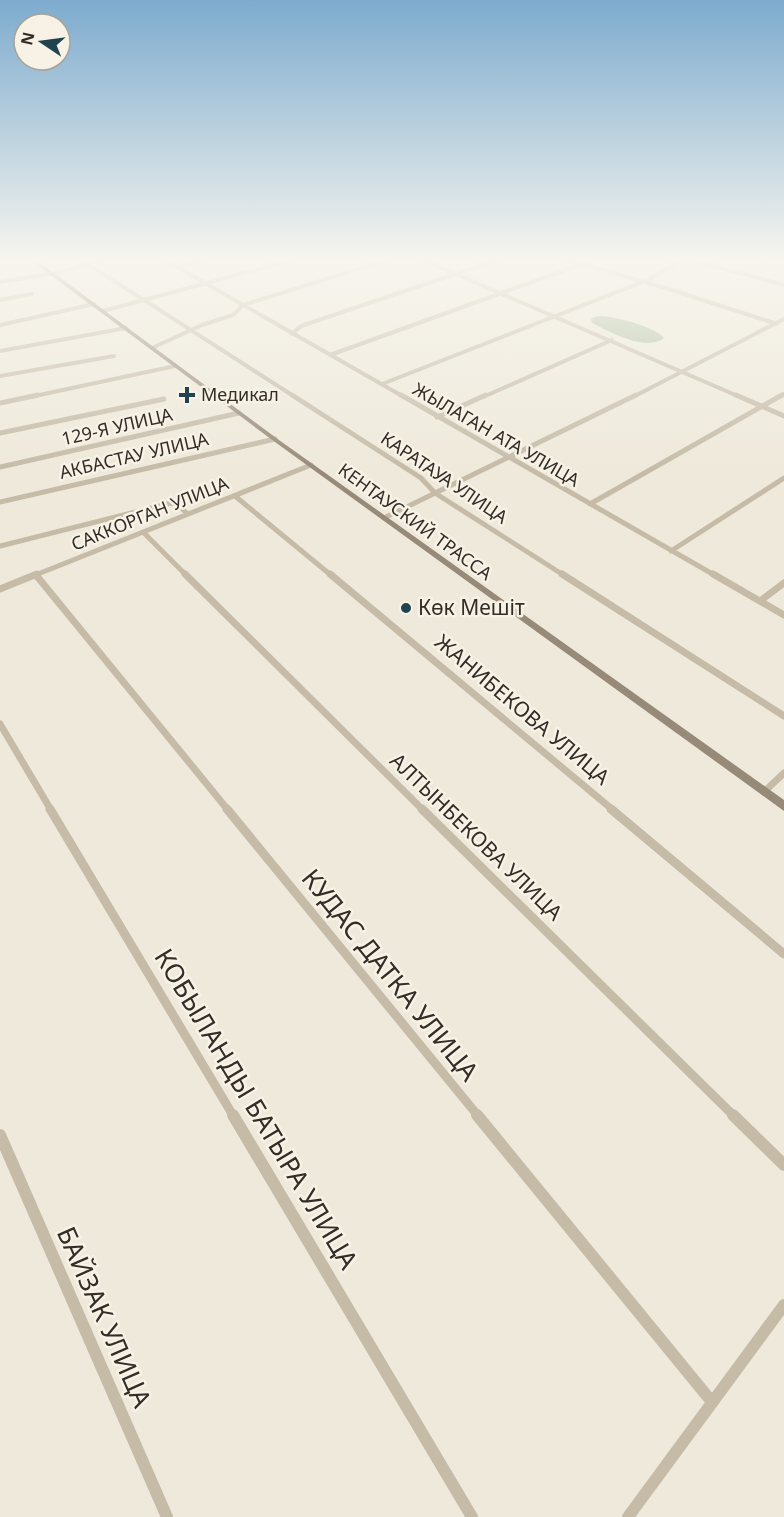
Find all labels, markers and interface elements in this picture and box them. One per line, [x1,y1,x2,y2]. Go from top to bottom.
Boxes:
north arrow [12,12,72,72]
text: N [15,30,40,47]
street label: ЖЫЛАГАН АТА УЛИЦА [409,377,585,492]
place label: Медикал [201,382,279,406]
marker: Медикал [178,386,196,404]
street label: 129-Я УЛИЦА [59,401,175,450]
street label: АКБАСТАУ УЛИЦА [57,426,211,484]
street label: КАРАТАУА УЛИЦА [376,426,513,529]
street label: КЕНТАУСКИЙ ТРАССА [334,457,498,585]
street label: САККОРГАН УЛИЦА [67,470,232,556]
place label: Көк Мешіт [418,593,525,621]
marker: Көк Мешіт [399,601,413,615]
street label: ЖАНИБЕКОВА УЛИЦА [429,628,616,791]
street label: АЛТЫНБЕКОВА УЛИЦА [384,747,569,926]
street label: КУДАС ДАТКА УЛИЦА [294,861,488,1088]
street label: КОБЫЛАНДЫ БАТЫРА УЛИЦА [147,942,367,1276]
street label: БАЙЗАК УЛИЦА [49,1221,161,1413]

